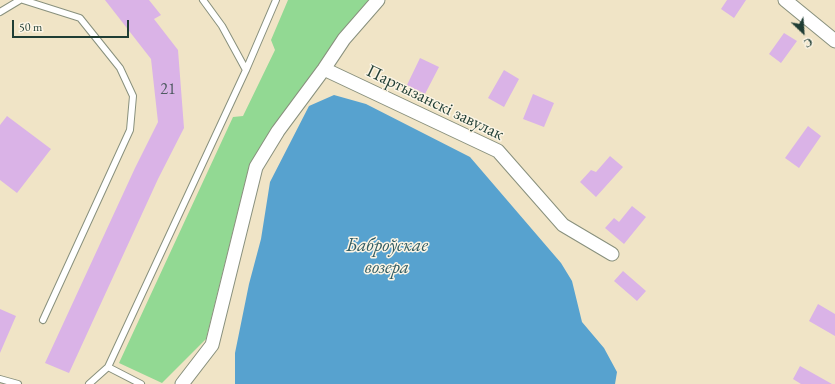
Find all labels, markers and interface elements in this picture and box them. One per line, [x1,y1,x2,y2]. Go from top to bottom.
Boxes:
scale bar [14,12,131,38]
north arrow [783,12,823,52]
text: 50 m [19,19,42,35]
text: С [802,35,815,51]
street label: Партызанскі завулак [363,60,507,146]
house number: 21 [160,80,176,100]
water label: Баброўскае возера [346,235,428,279]

